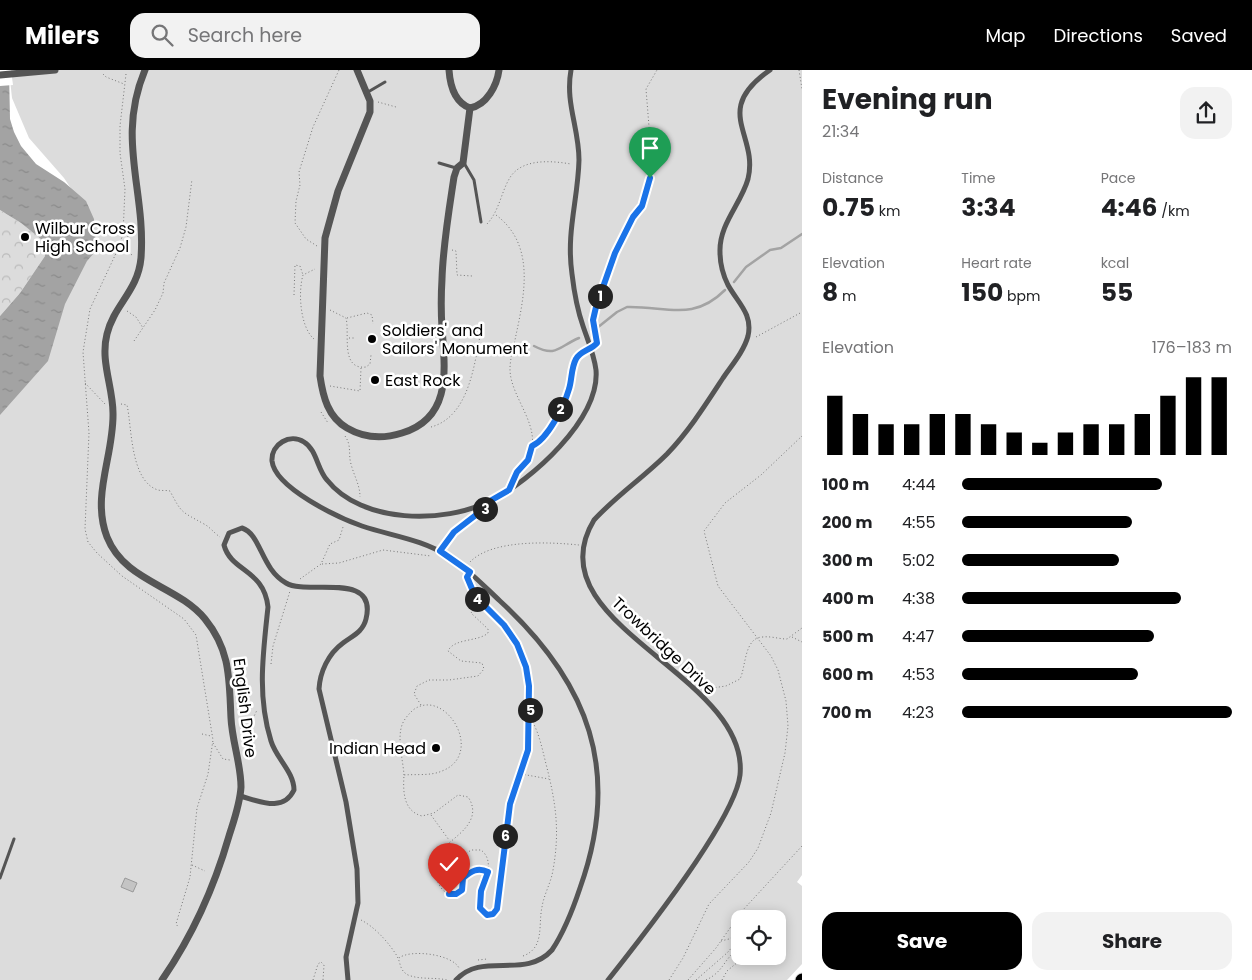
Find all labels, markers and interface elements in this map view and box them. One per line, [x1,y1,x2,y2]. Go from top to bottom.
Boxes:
search box [130,13,480,58]
text: Milers [25,19,100,52]
icon: search [148,21,176,49]
text: Search here [188,22,302,49]
text: Map [986,23,1025,48]
text: Directions [1053,23,1143,48]
text: Saved [1171,23,1227,48]
text: Evening run [822,80,993,119]
button: share [1180,87,1232,139]
text: 21:34 [822,120,859,143]
pin [629,127,671,178]
icon: arrive [636,134,664,162]
text: Distance [822,168,883,188]
text: Time [961,168,995,188]
text: Pace [1101,168,1135,188]
text: 0.75 [822,190,875,225]
text: 3:34 [961,190,1016,225]
text: 4:46 [1101,190,1158,225]
text: km [875,201,900,221]
text: /km [1158,201,1190,221]
place label: Wilbur Cross High School [35,217,135,258]
marker: Wilbur Cross High School [19,231,31,243]
text: Elevation [822,253,885,273]
text: Heart rate [961,253,1032,273]
text: kcal [1101,253,1129,273]
text: 8 [822,275,838,310]
text: 150 [961,275,1003,310]
text: 55 [1101,275,1133,310]
pin: 1 [588,284,612,308]
text: 1 [598,286,603,306]
text: m [838,286,856,306]
text: bpm [1003,286,1040,306]
place label: Soldiers' and Sailors' Monument [382,319,529,360]
marker: Soldiers' and Sailors' Monument [366,333,378,345]
text: Elevation [822,336,894,359]
text: 176–183 m [1152,336,1232,359]
place label: East Rock [385,369,461,392]
marker: East Rock [369,374,381,386]
pin: 2 [548,396,572,422]
text: 2 [557,399,565,419]
text: 100 m [822,473,869,496]
text: 4:44 [902,473,936,496]
pin: 3 [472,496,498,522]
text: 3 [481,499,490,519]
text: 200 m [822,511,872,534]
text: 4:55 [902,511,936,534]
text: 300 m [822,549,873,572]
text: 5:02 [902,549,935,572]
pin: 4 [464,586,490,612]
text: 400 m [822,587,874,610]
text: 4:38 [902,587,935,610]
text: 4 [473,589,482,609]
street label: Trowbridge Drive [607,592,721,700]
text: 500 m [822,625,874,648]
text: 4:47 [902,625,934,648]
street label: English Drive [227,657,263,759]
text: 600 m [822,663,873,686]
text: 4:53 [902,663,935,686]
pin: 5 [518,698,542,722]
text: 5 [526,700,535,720]
text: 700 m [822,701,872,724]
text: 4:23 [902,701,934,724]
place label: Indian Head [329,737,426,760]
marker: Indian Head [430,742,442,754]
pin: 6 [492,824,518,848]
text: 6 [501,826,510,846]
pin [428,843,470,894]
icon: check [435,850,463,878]
map controls [731,910,786,965]
button: locate [731,910,786,965]
button: Save [822,912,1022,970]
button: Share [1032,912,1232,970]

